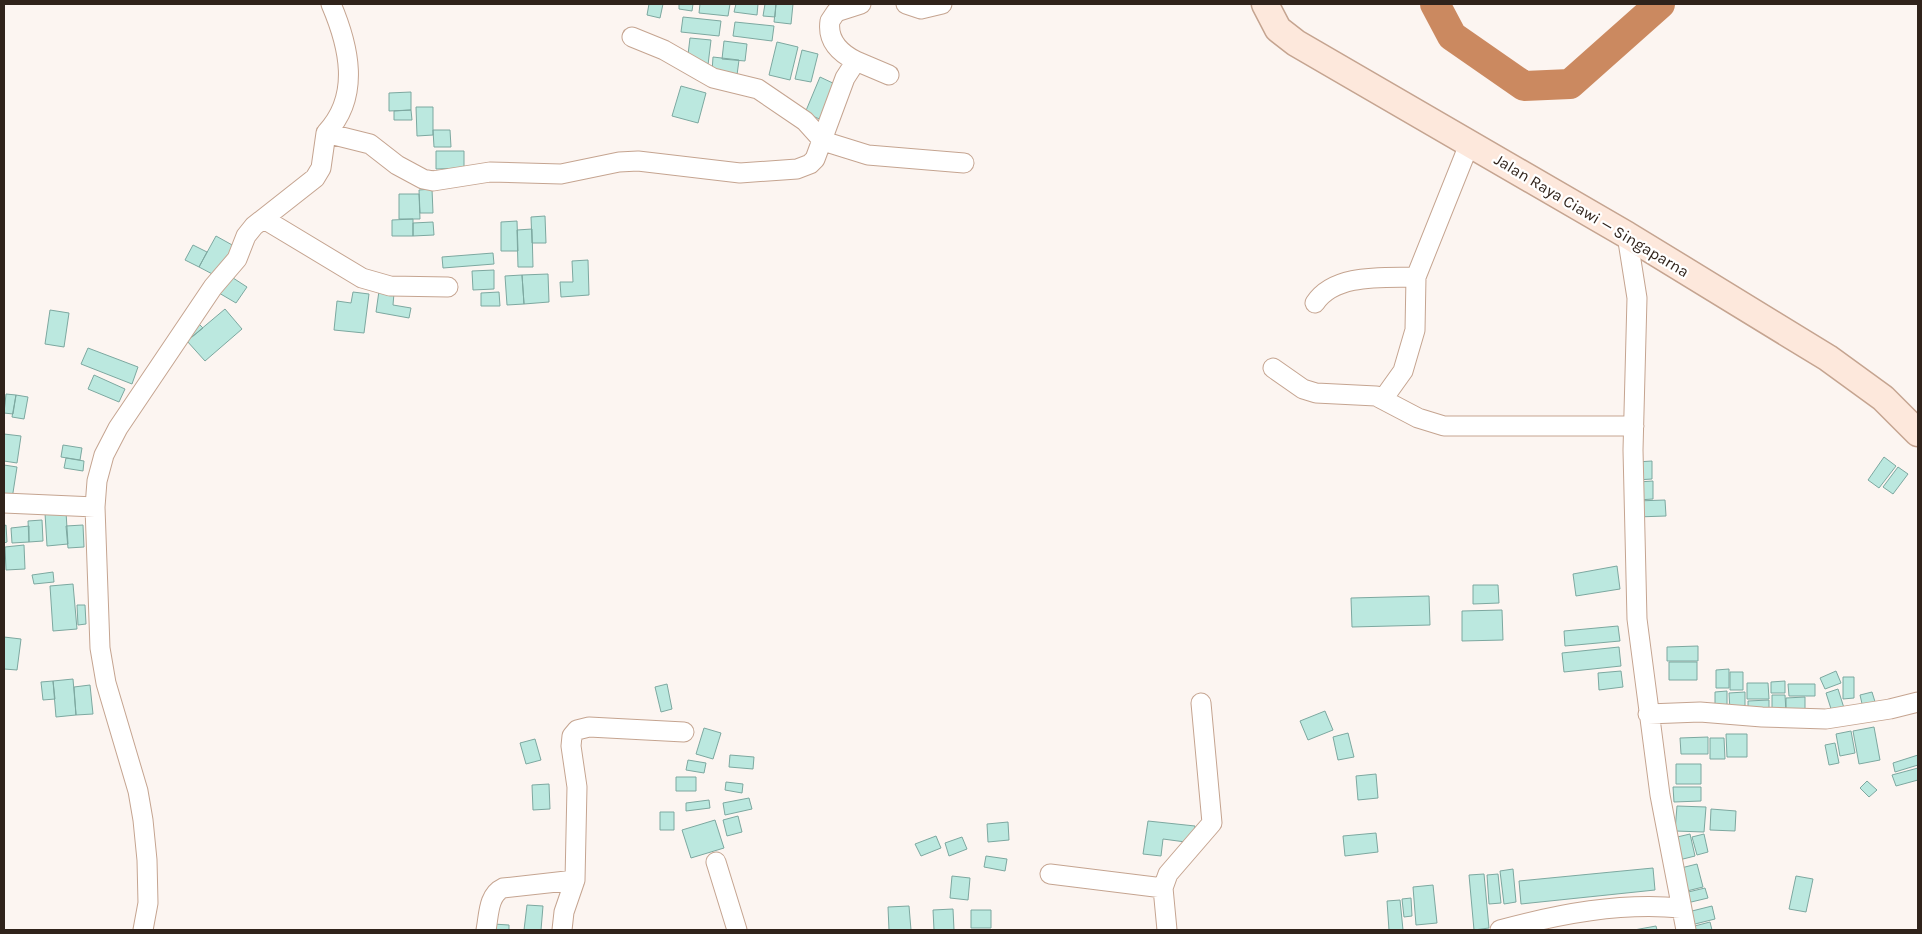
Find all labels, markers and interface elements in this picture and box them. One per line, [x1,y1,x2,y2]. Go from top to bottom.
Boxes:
street label: Jalan Raya Ciawi — Singaparna [1491,150,1693,281]

